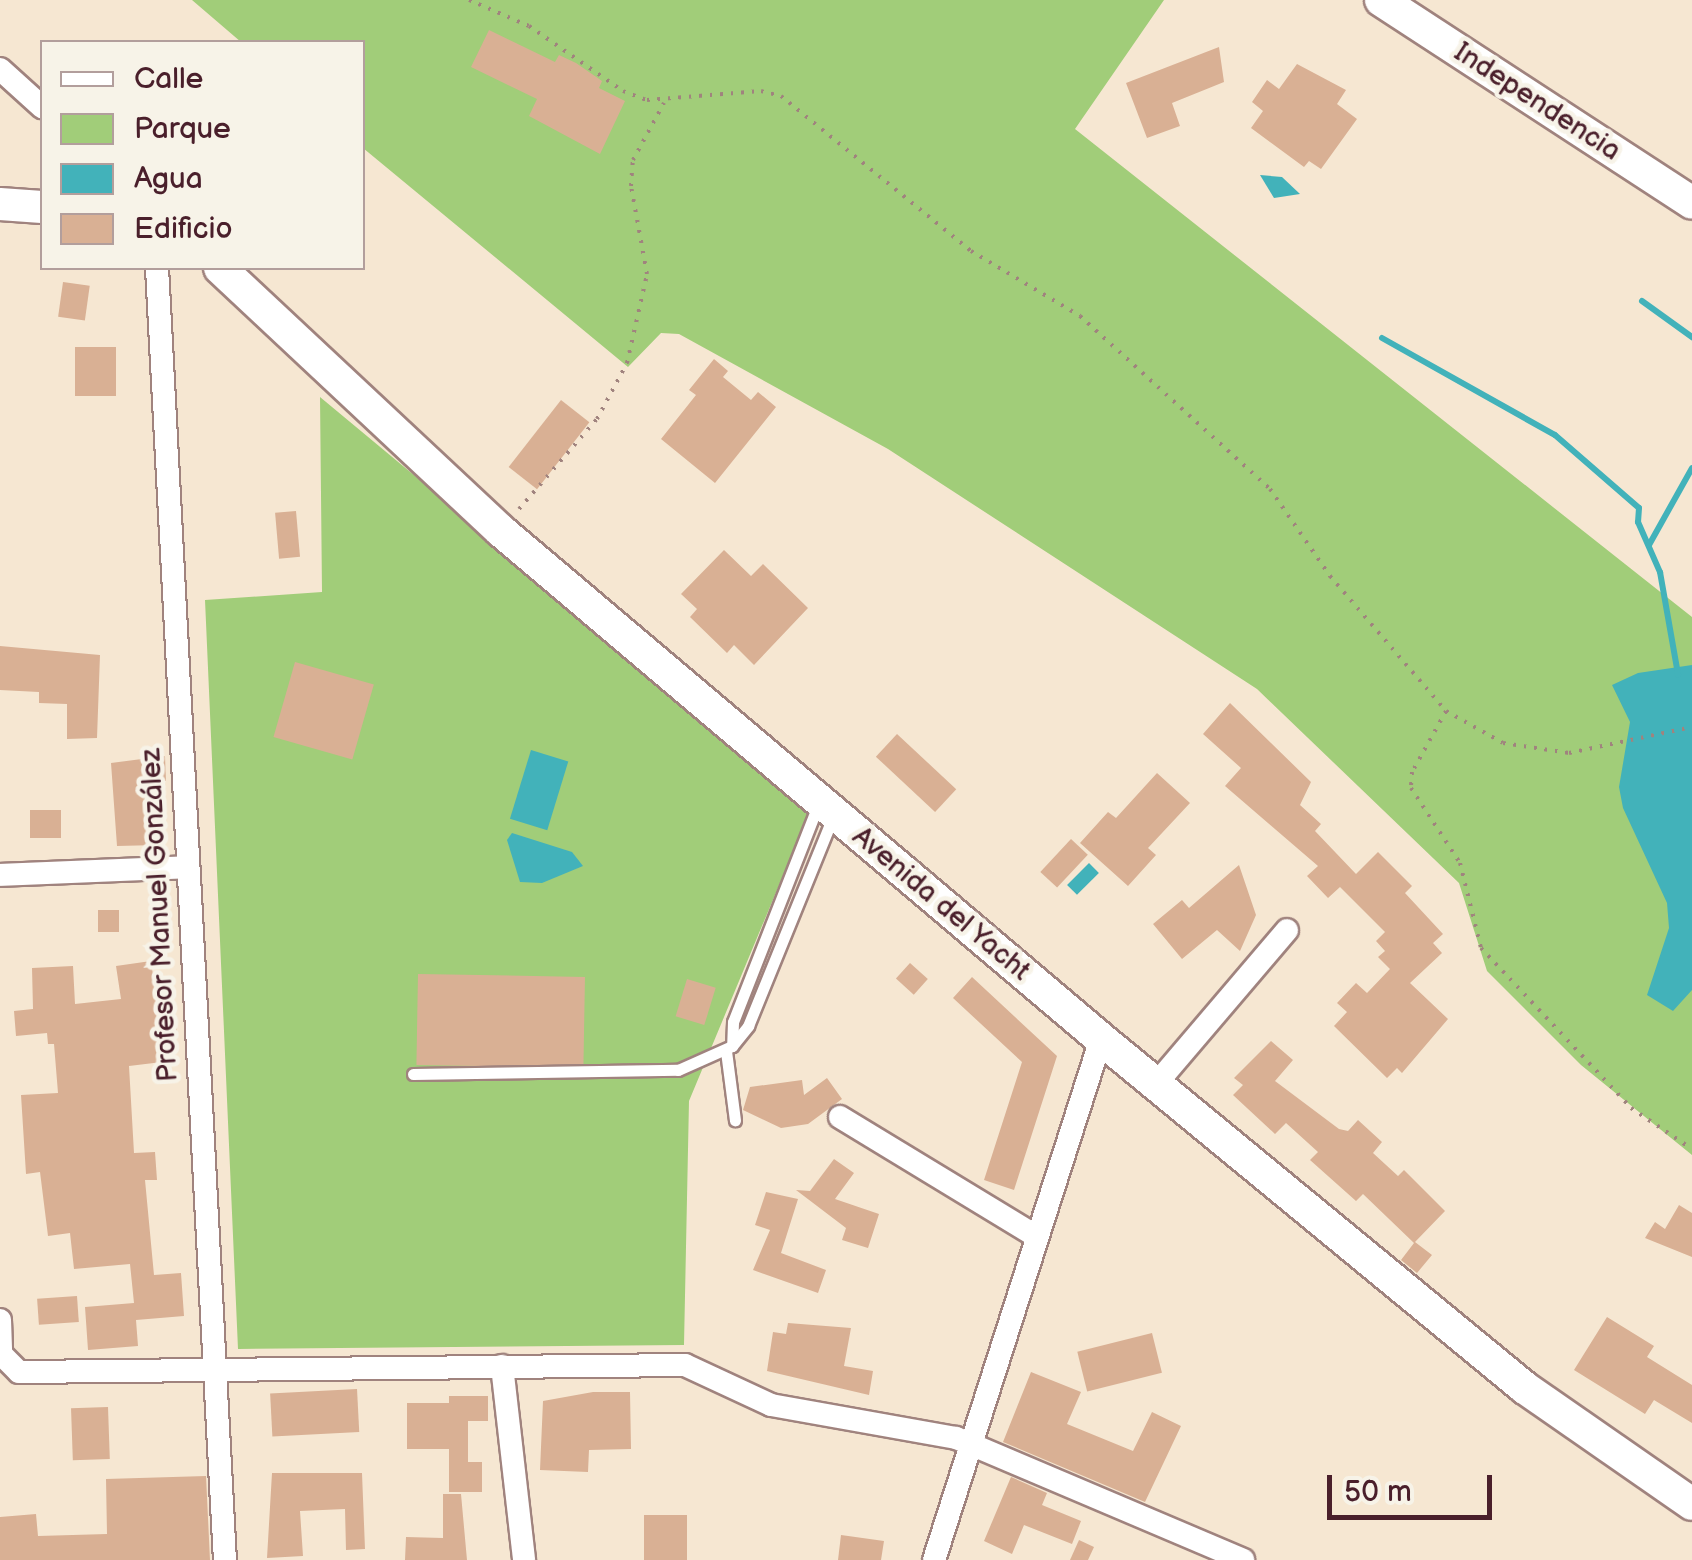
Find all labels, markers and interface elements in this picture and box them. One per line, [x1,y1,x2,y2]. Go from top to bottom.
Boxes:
street label: Independencia [1448,36,1626,168]
legend [40,40,365,270]
text: Calle [134,61,203,97]
text: Parque [134,111,231,147]
text: Agua [134,161,203,197]
text: Edificio [134,211,233,247]
street label: Profesor Manuel González [134,747,186,1083]
street label: Avenida del Yacht [845,819,1037,989]
scale bar [1332,1455,1497,1517]
text: 50 m [1344,1474,1412,1510]

